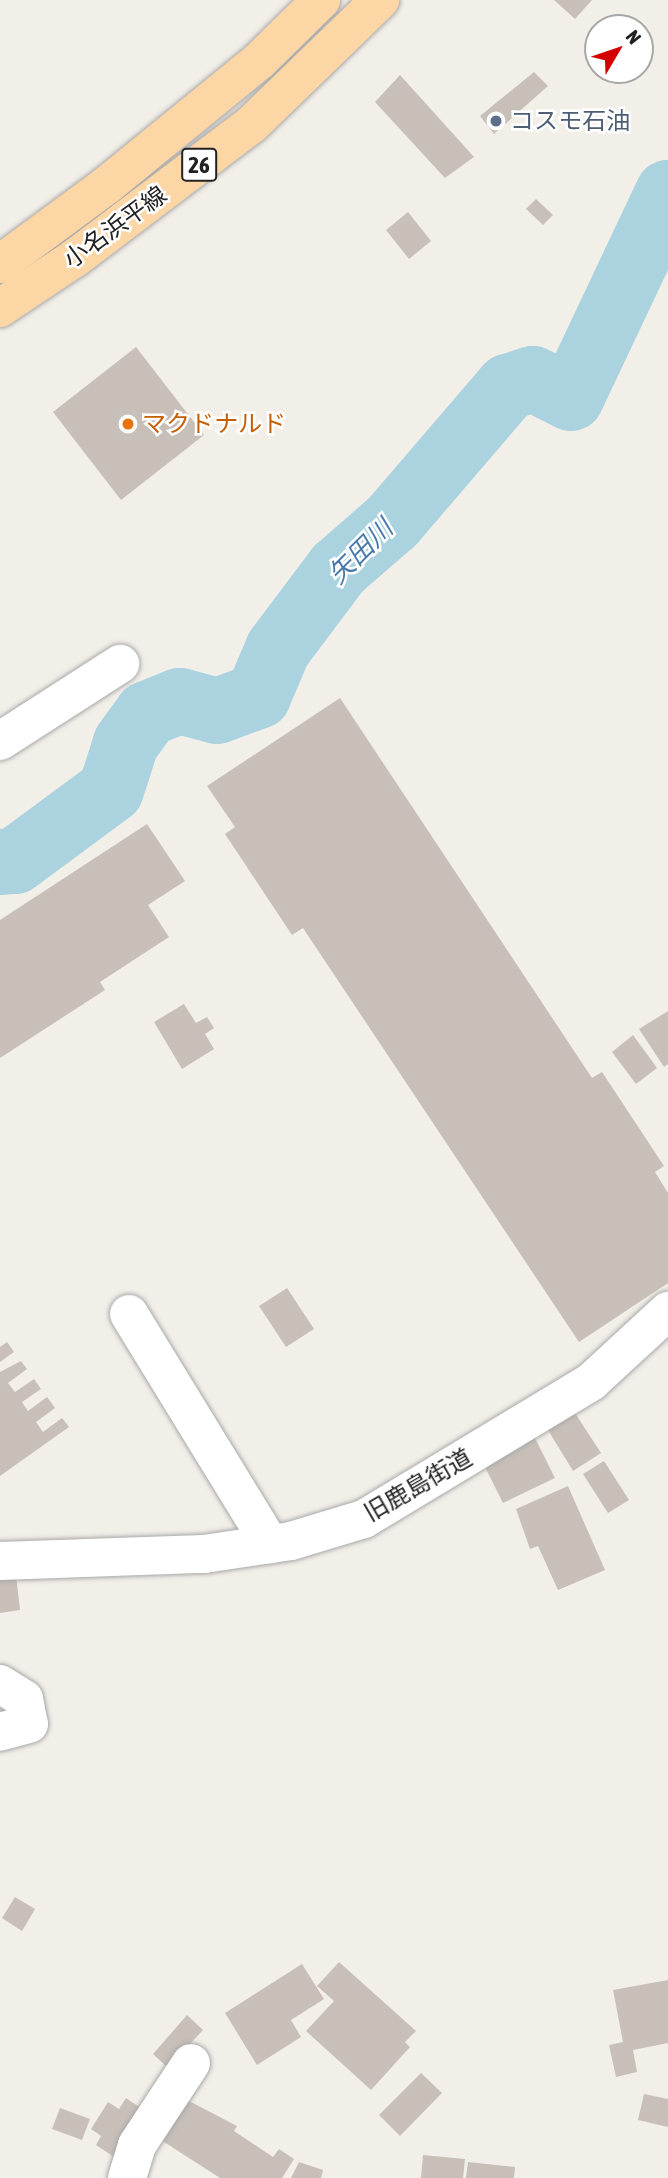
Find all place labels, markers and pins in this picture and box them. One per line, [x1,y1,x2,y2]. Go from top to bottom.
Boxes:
place label: コスモ石油 [510,107,630,135]
marker: コスモ石油 [488,113,504,129]
place label: マクドナルド [142,410,286,438]
marker: マクドナルド [120,416,136,432]

